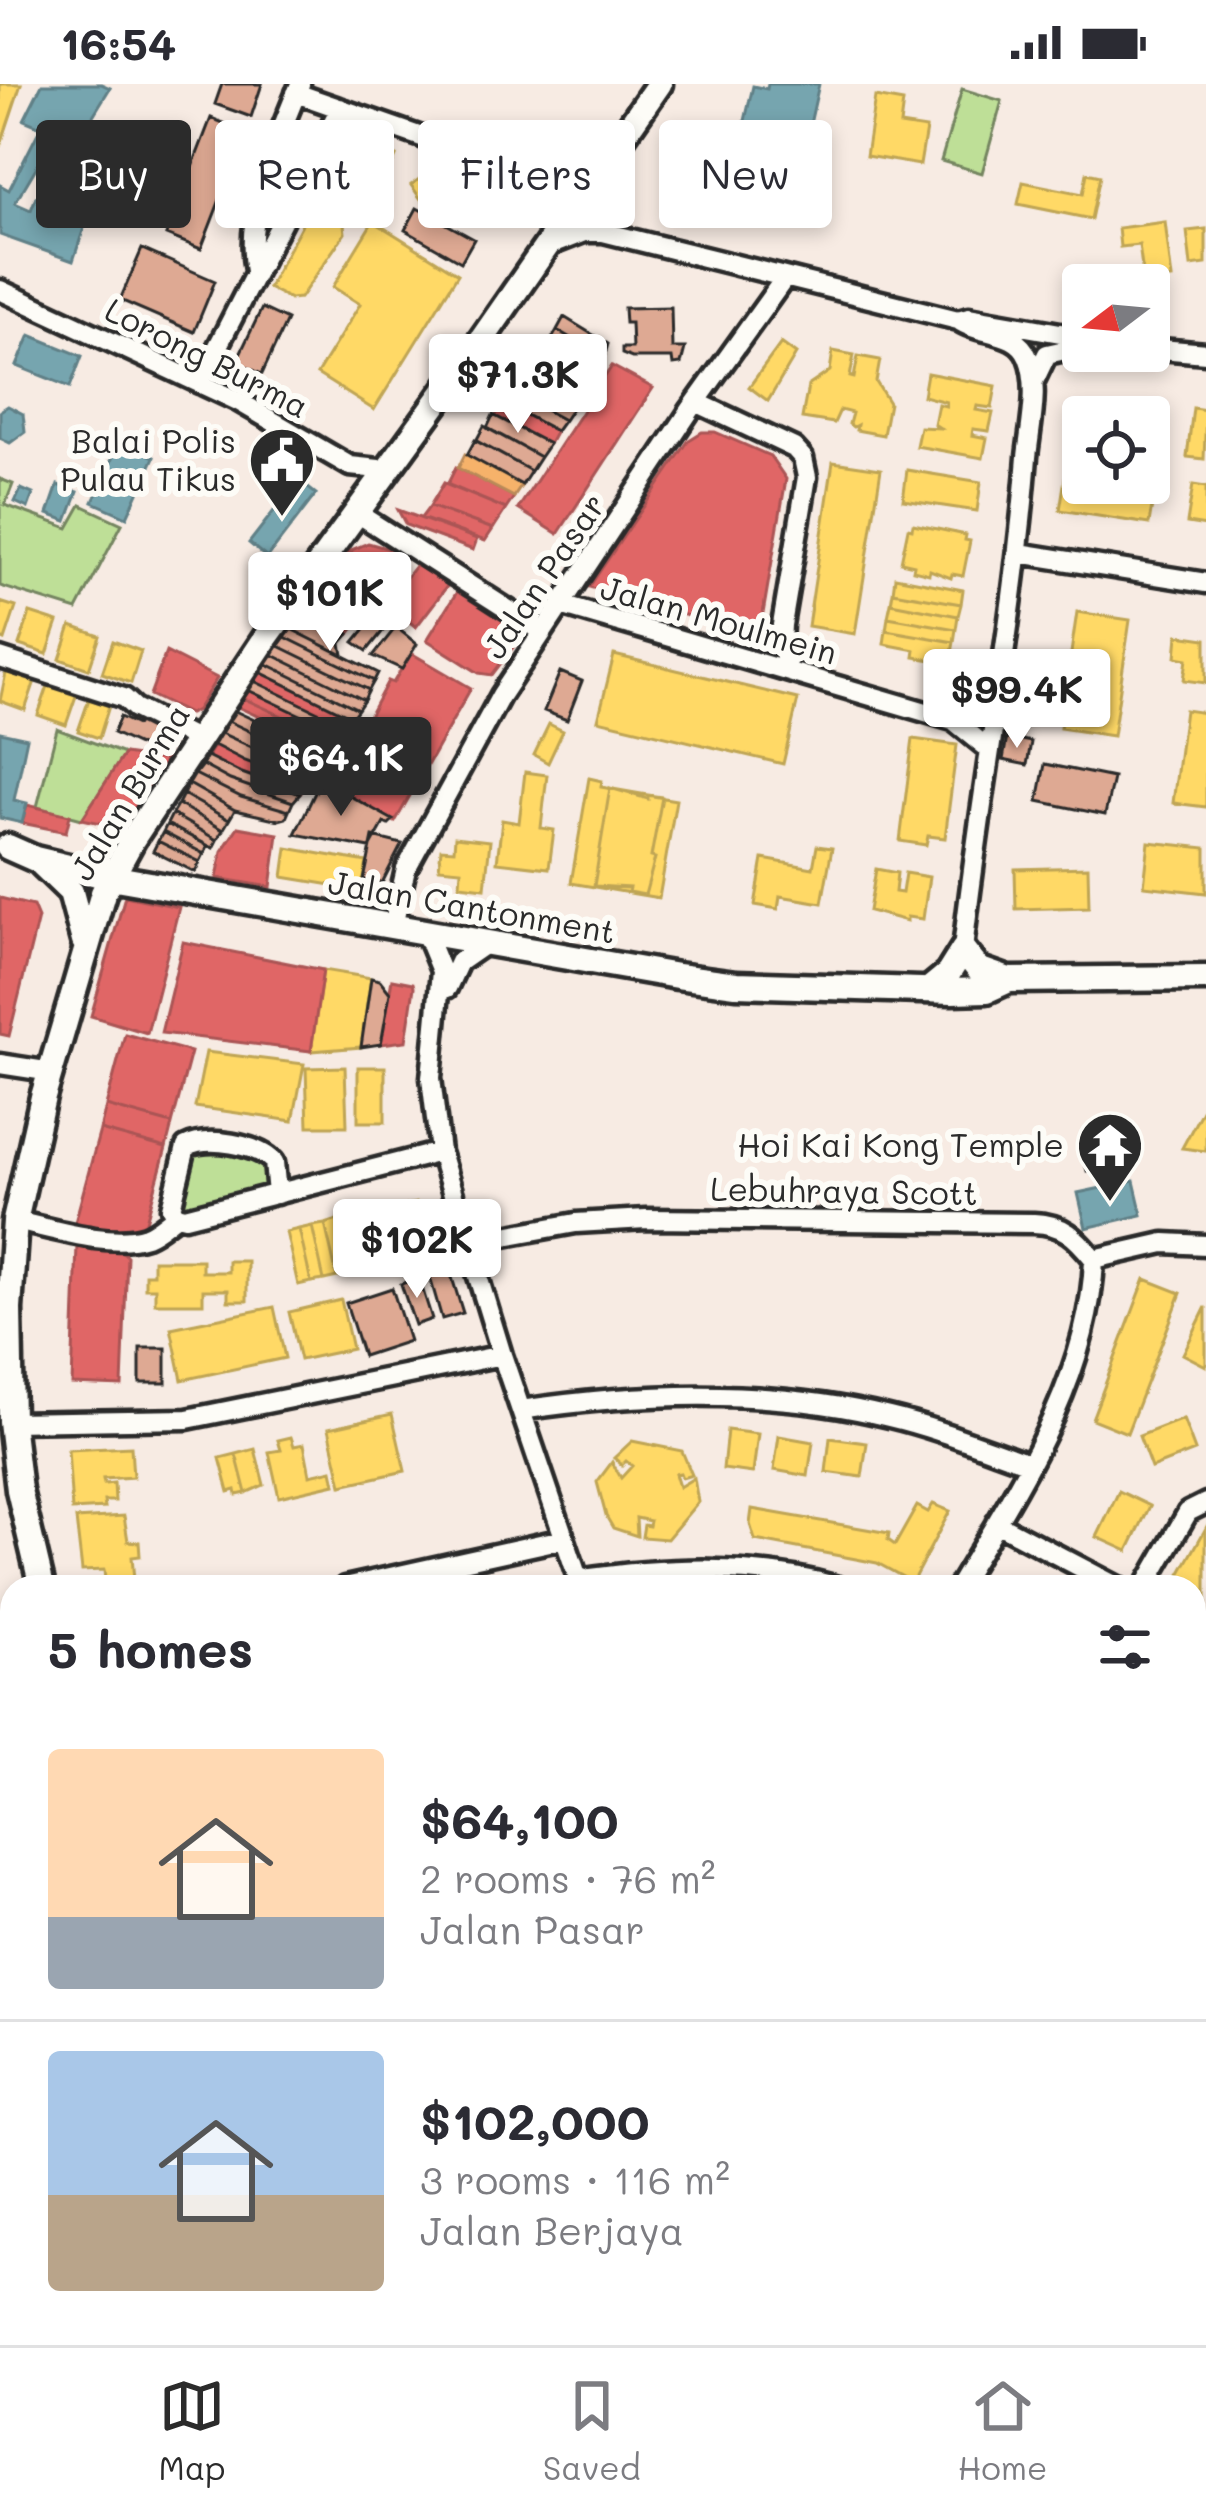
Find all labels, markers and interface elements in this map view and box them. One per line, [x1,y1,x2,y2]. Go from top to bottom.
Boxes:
text: 16:54 [60,13,176,71]
chip: Buy [36,120,191,228]
chip: Rent [215,120,394,228]
chip: Filters [418,120,635,228]
chip: New [659,120,832,228]
north arrow [1062,264,1170,372]
map controls [1062,264,1170,504]
street label: Lorong Burma [99,287,317,426]
pin: $71.3K [420,334,616,436]
text: $71.3K [456,347,580,398]
button: locate [1062,396,1170,504]
place label: Balai Polis Pulau Tikus [60,418,236,499]
public building icon: Balai Polis Pulau Tikus [247,425,317,519]
street label: Jalan Pasar [472,484,614,666]
pin: $101K [246,552,414,654]
street label: Jalan Moulmein [596,564,842,673]
text: $101K [275,565,385,616]
pin: $99.4K [919,649,1115,751]
text: $99.4K [950,662,1084,713]
street label: Jalan Burma [59,695,198,887]
pin: $64.1K [243,717,439,819]
text: $64.1K [277,730,405,781]
street label: Jalan Cantonment [325,859,619,952]
temple icon: Hoi Kai Kong Temple [1075,1110,1145,1204]
place label: Hoi Kai Kong Temple [737,1122,1064,1165]
street label: Lebuhraya Scott [710,1166,978,1214]
pin: $102K [333,1199,501,1301]
text: $102K [360,1212,474,1263]
text: 5 homes [48,1614,253,1681]
icon: filters [1092,1614,1158,1680]
text: $64,100 [420,1785,619,1852]
icon: home [144,1797,288,1941]
text: 2 rooms · 76 m² [420,1852,716,1903]
text: Jalan Pasar [420,1903,645,1954]
text: $102,000 [420,2086,649,2153]
icon: home [144,2099,288,2243]
text: 3 rooms · 116 m² [420,2153,730,2204]
text: Jalan Berjaya [420,2204,684,2255]
tab: Map [158,2373,226,2488]
tab: Saved [543,2373,641,2488]
tab: Home [958,2373,1047,2488]

